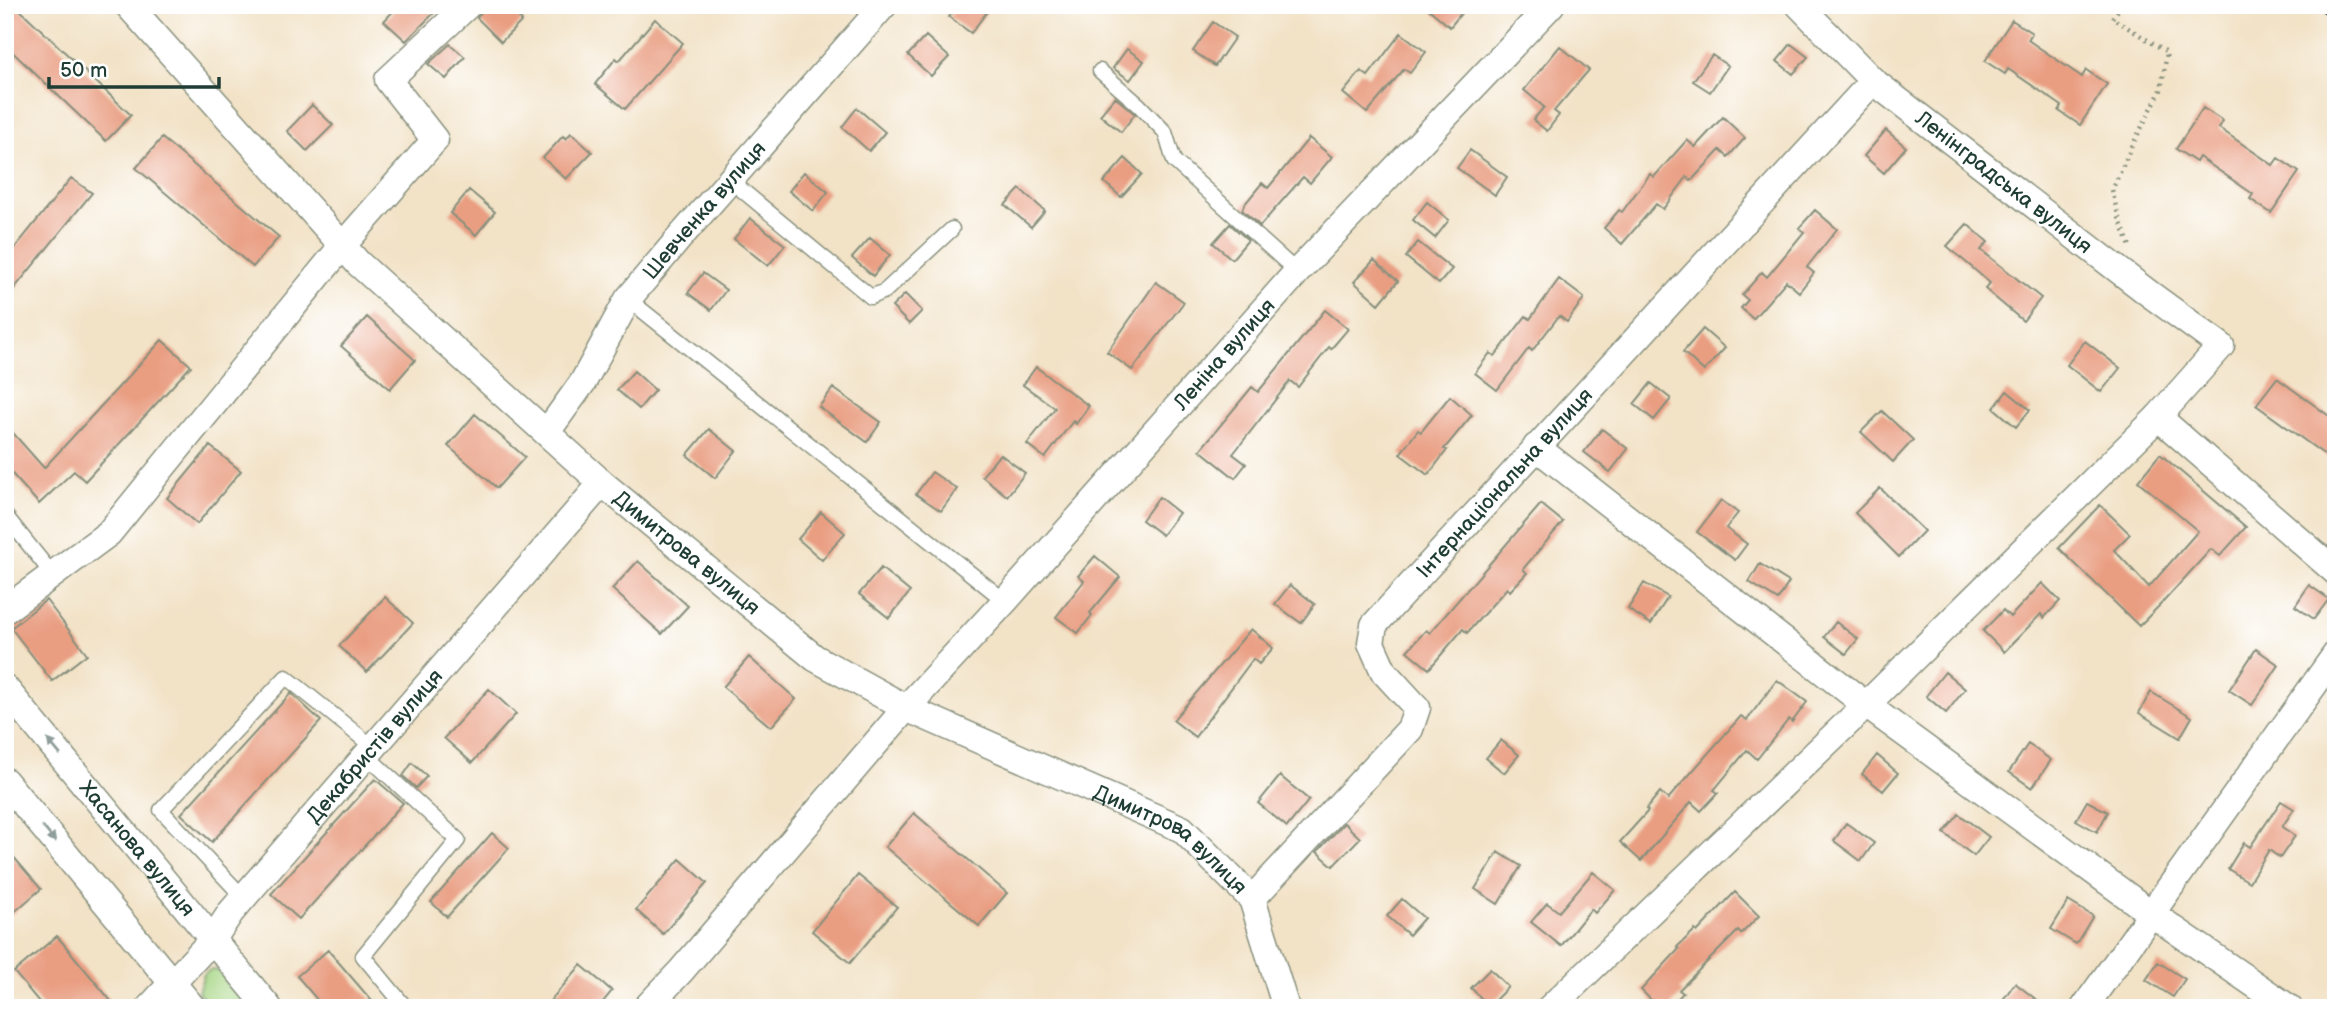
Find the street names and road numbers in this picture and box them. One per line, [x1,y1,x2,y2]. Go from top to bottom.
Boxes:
street label: Ленінградська вулиця [1910,105,2097,259]
street label: Шевченка вулиця [638,136,771,285]
street label: Леніна вулиця [1168,294,1281,416]
street label: Інтернаціональна вулиця [1411,383,1598,583]
street label: Димитрова вулиця [608,486,765,621]
street label: Декабристів вулиця [302,664,448,828]
street label: Хасанова вулиця [74,776,200,922]
street label: Димитрова вулиця [1090,780,1252,900]

